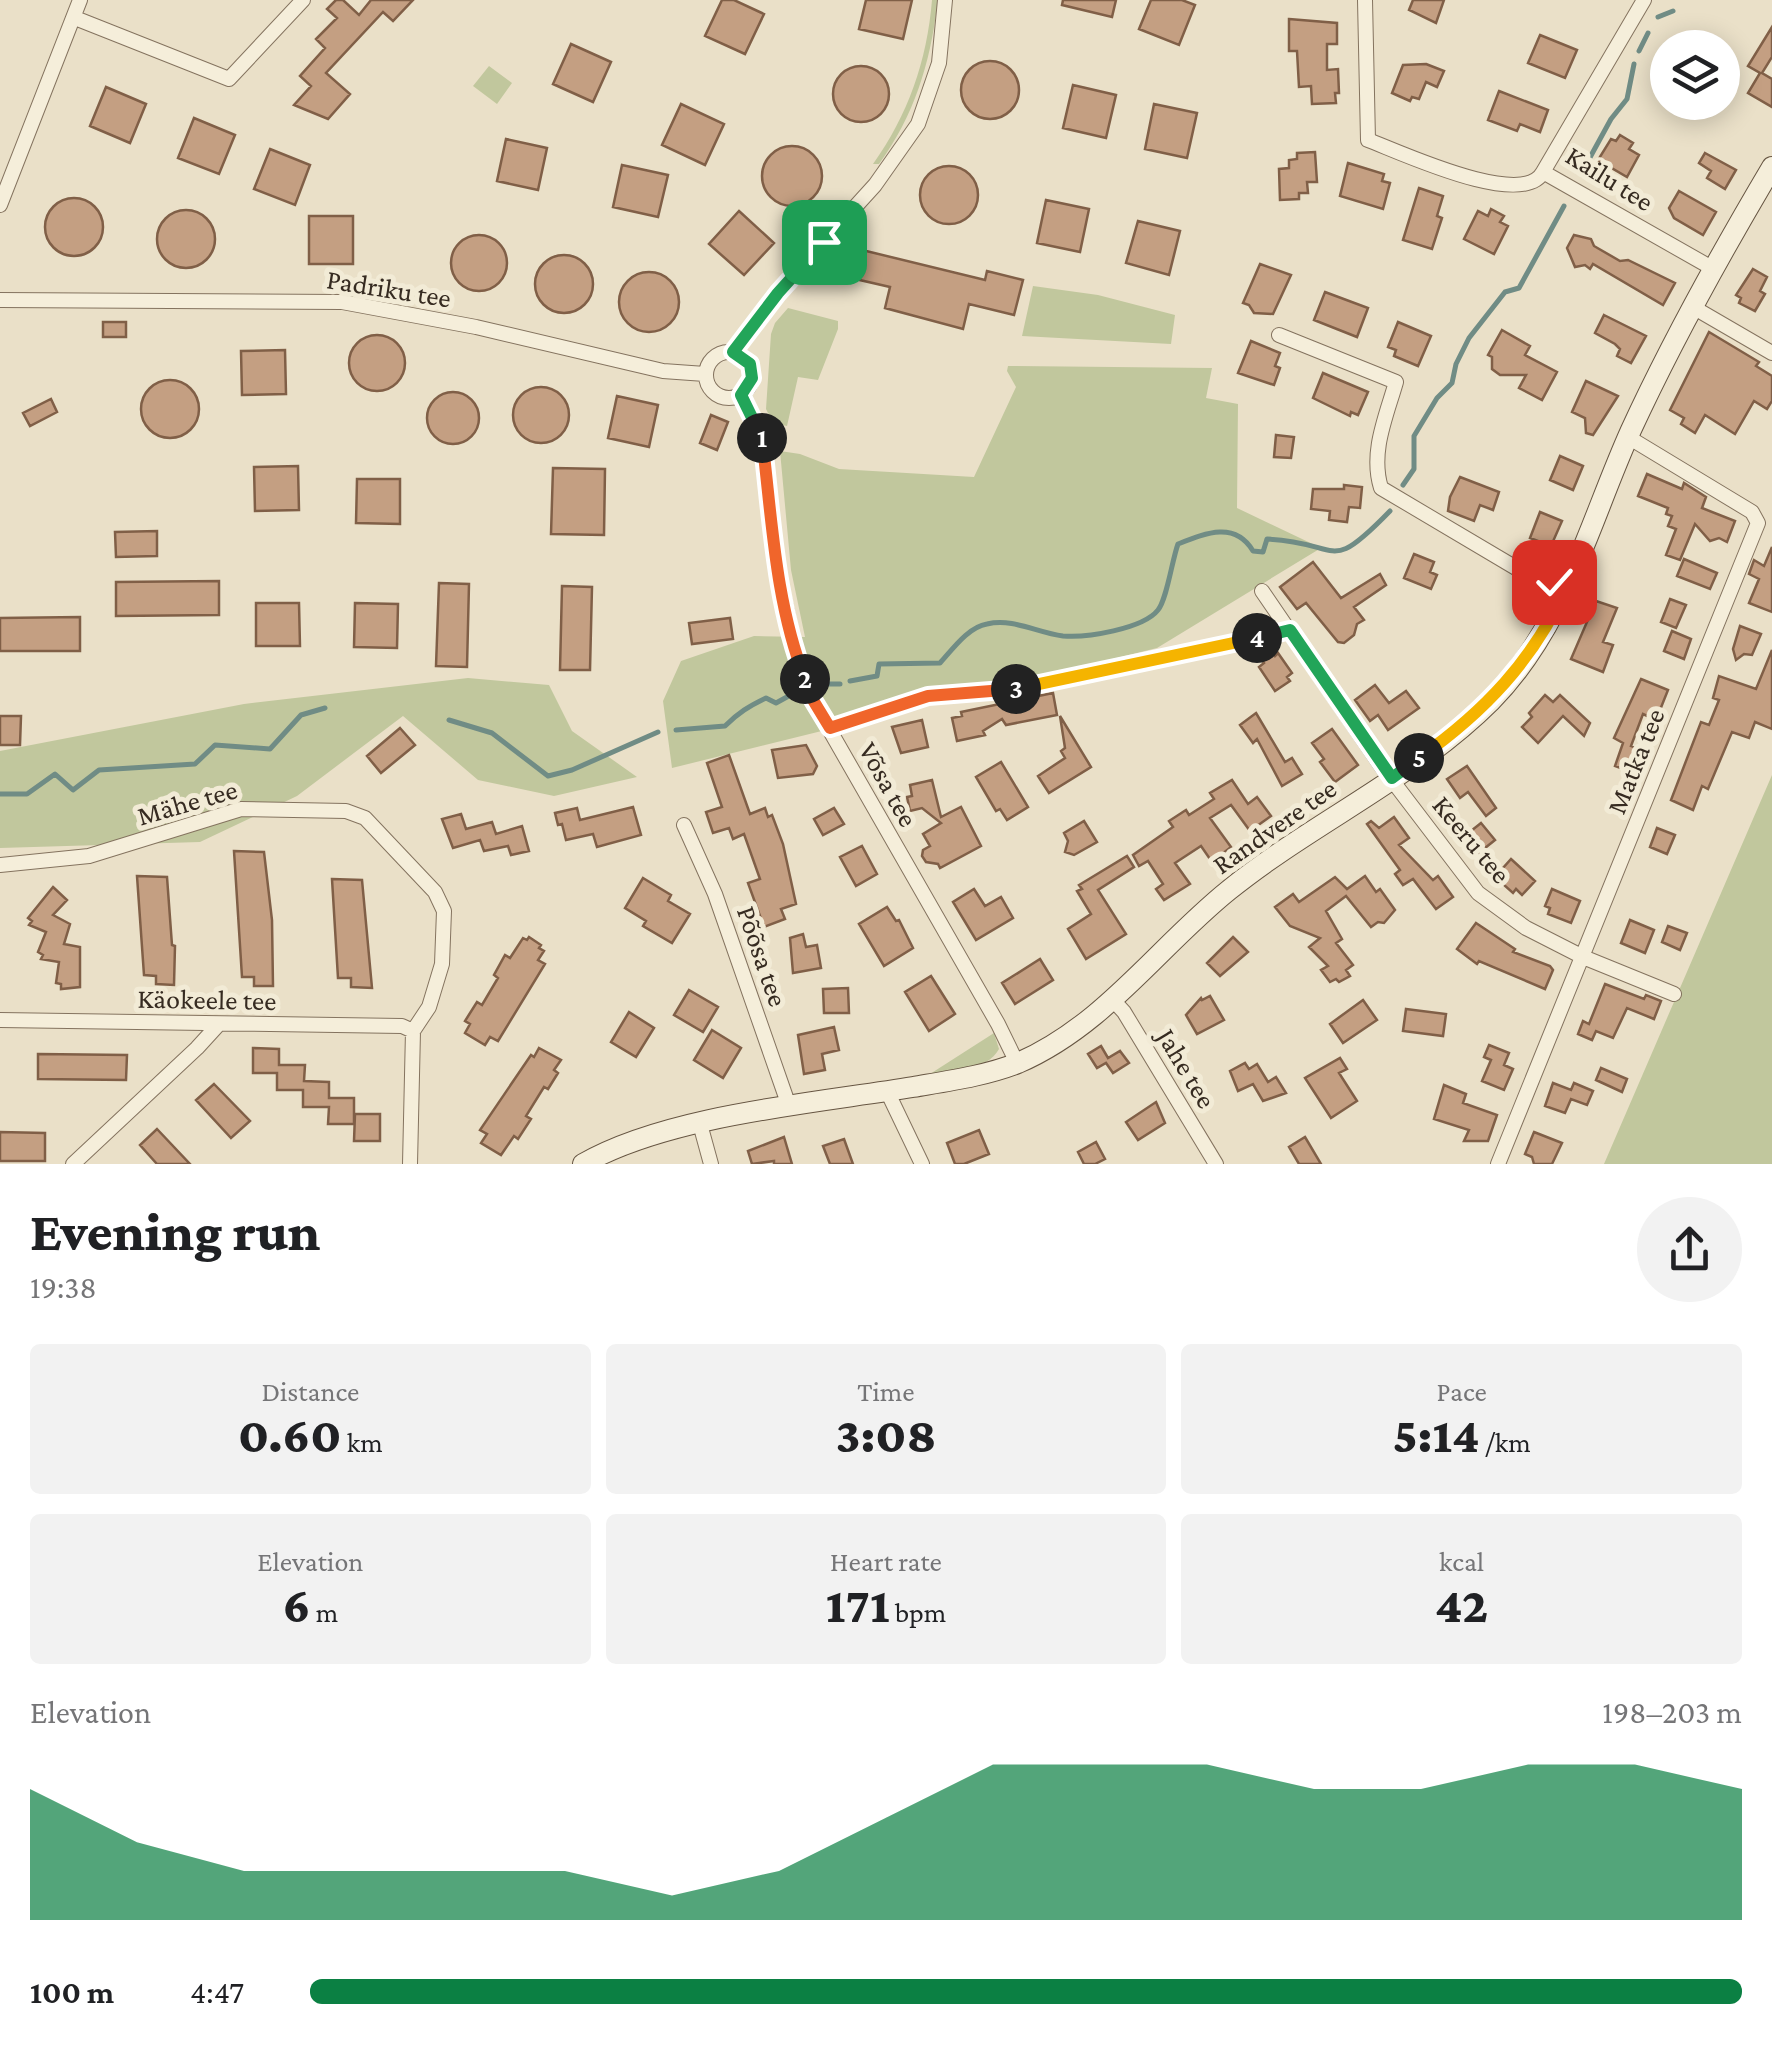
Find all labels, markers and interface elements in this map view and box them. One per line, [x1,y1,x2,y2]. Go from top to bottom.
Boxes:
map controls [1650,30,1740,120]
button: layers [1650,30,1740,120]
street label: Kailu tee [1560,140,1659,217]
pin [782,200,867,285]
icon: arrive [797,215,852,270]
street label: Padriku tee [324,263,453,314]
pin: 1 [737,413,787,463]
text: 1 [757,422,767,453]
pin [1512,540,1597,625]
icon: check [1527,555,1582,610]
pin: 4 [1232,613,1282,663]
text: 4 [1249,622,1265,653]
pin: 2 [780,654,830,704]
text: 2 [798,663,812,694]
pin: 3 [991,664,1041,714]
text: 3 [1009,673,1023,704]
street label: Matka tee [1600,704,1671,818]
pin: 5 [1394,733,1444,783]
street label: Võsa tee [853,737,924,832]
text: 5 [1412,742,1426,773]
street label: Mähe tee [134,773,241,832]
street label: Randvere tee [1207,773,1342,880]
street label: Keeru tee [1426,789,1517,889]
street label: Põõsa tee [731,902,794,1010]
street label: Käokeele tee [137,983,277,1016]
street label: Jahe tee [1149,1020,1222,1114]
button: share [1637,1197,1742,1302]
text: Evening run [30,1201,320,1262]
text: 19:38 [30,1269,97,1305]
text: Distance [261,1376,359,1407]
text: Time [857,1376,915,1407]
text: Pace [1436,1376,1487,1407]
text: 0.60 [238,1407,342,1463]
text: 3:08 [836,1407,936,1463]
text: 5:14 [1393,1407,1480,1463]
text: km [342,1427,383,1458]
text: /km [1480,1427,1531,1458]
text: Elevation [257,1546,363,1577]
text: Heart rate [830,1546,942,1577]
text: kcal [1439,1546,1484,1577]
text: 6 [282,1577,310,1633]
text: 171 [826,1577,889,1633]
text: 42 [1435,1577,1488,1633]
text: m [310,1597,338,1628]
text: bpm [889,1597,946,1628]
text: Elevation [30,1694,151,1730]
text: 198–203 m [1602,1694,1742,1730]
text: 100 m [30,1974,114,2010]
text: 4:47 [190,1974,244,2010]

